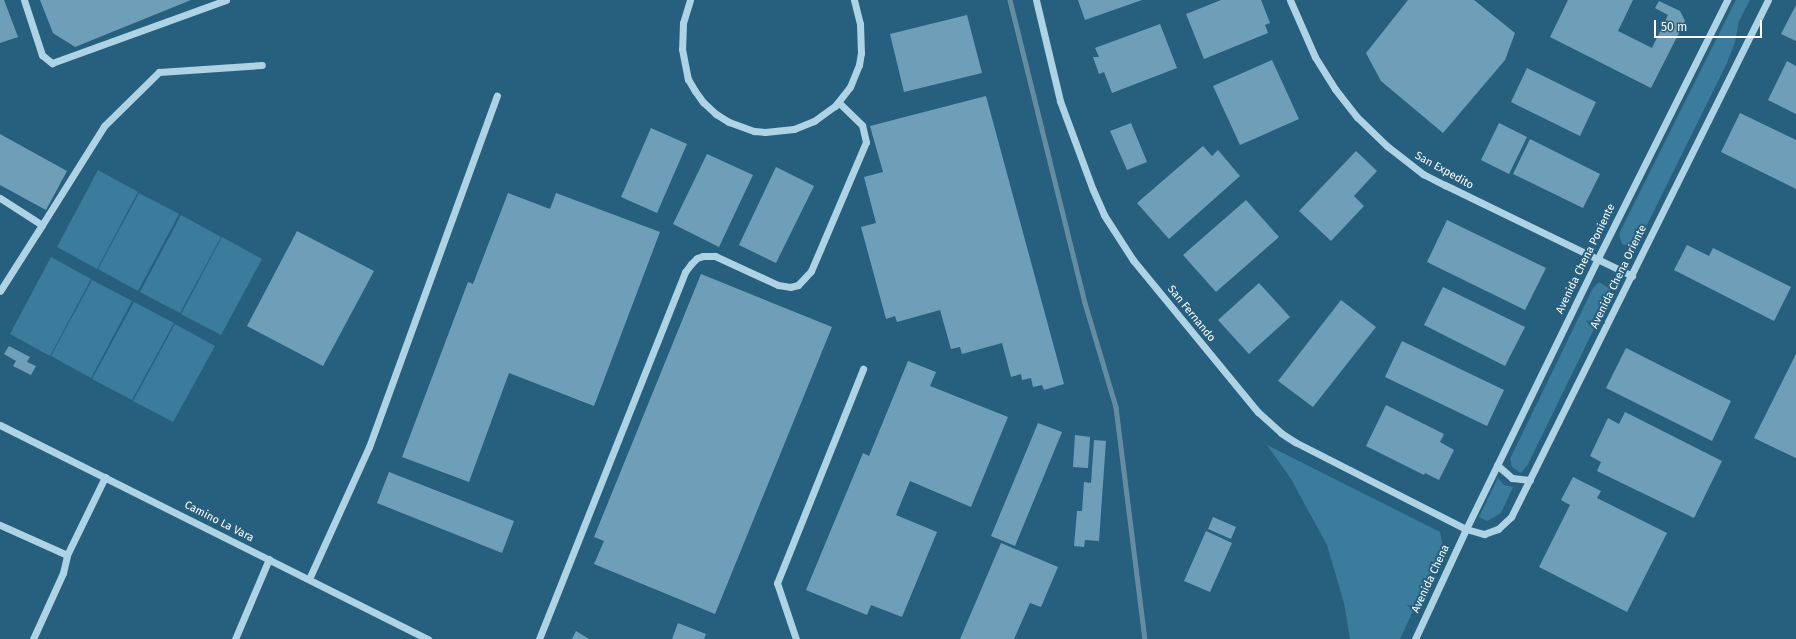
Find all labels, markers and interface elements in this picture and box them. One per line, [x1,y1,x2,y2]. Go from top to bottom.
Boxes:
scale bar [1656,12,1764,38]
text: 50 m [1661,20,1687,34]
street label: San Expedito [1412,149,1476,193]
street label: Avenida Chena Poniente [1554,202,1618,316]
street label: Avenida Chena Oriente [1588,223,1650,331]
street label: San Fernando [1164,283,1218,345]
street label: Camino La Vara [182,499,256,545]
street label: Avenida Chena [1409,543,1453,615]

